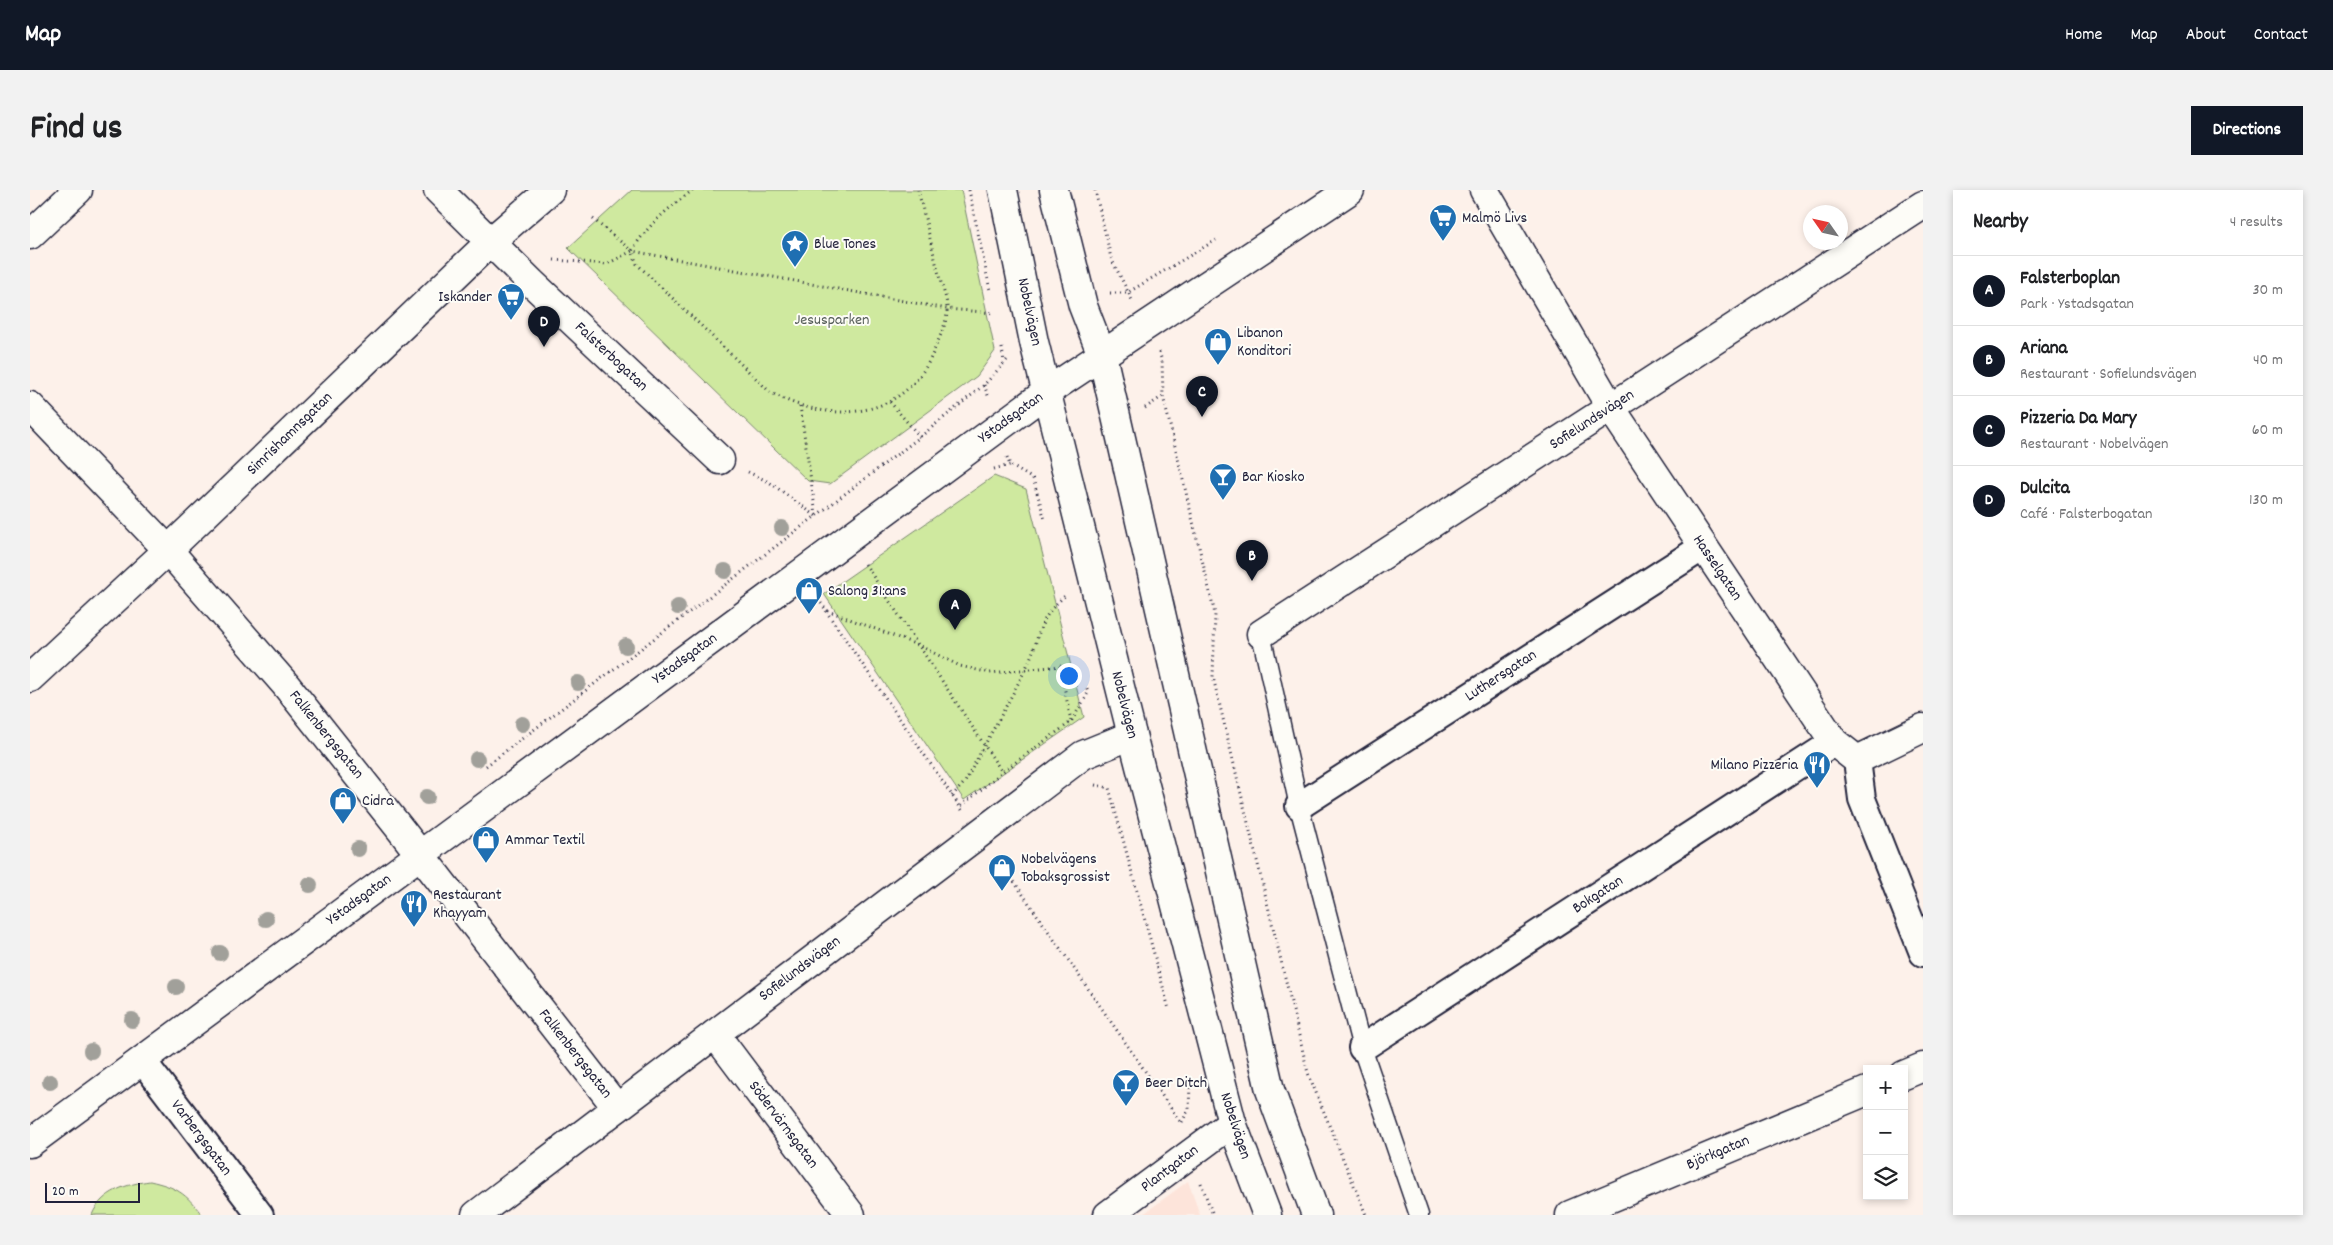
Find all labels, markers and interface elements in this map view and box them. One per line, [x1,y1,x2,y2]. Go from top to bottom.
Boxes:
text: Map [25,18,61,52]
text: Home [2065,23,2102,48]
text: Map [2130,23,2158,48]
text: About [2186,23,2226,48]
text: Contact [2254,23,2308,48]
text: Find us [30,105,122,155]
button: Directions [2191,106,2303,155]
supermarket icon: Malmö Livs [1428,203,1458,242]
north arrow [1803,205,1848,250]
place label: Malmö Livs [1462,207,1528,230]
text: Nearby [1973,208,2028,238]
text: 4 results [2230,211,2283,234]
place icon: Blue Tones [780,229,810,268]
place label: Blue Tones [814,233,877,256]
text: Falsterboplan [2020,266,2120,293]
street label: Nobelvägen [1011,276,1047,348]
text: A [1985,279,1993,302]
text: 30 m [2253,279,2283,302]
supermarket icon: Iskander [496,282,526,321]
place label: Iskander [438,286,492,309]
text: Park · Ystadsgatan [2020,293,2134,316]
pin: D [528,306,560,347]
park label: Jesusparken [794,309,870,332]
street label: Falsterbogatan [569,317,653,397]
place label: Libanon Konditori [1237,322,1291,363]
shop icon: Libanon Konditori [1203,327,1233,366]
text: Ariana [2020,336,2068,363]
text: B [1985,349,1993,372]
text: 40 m [2253,349,2283,372]
text: Restaurant · Sofielundsvägen [2020,363,2197,386]
pin: C [1186,376,1218,417]
street label: Sofielundsvägen [1545,384,1639,456]
street label: Ystadsgatan [974,386,1048,450]
street label: Simrishamnsgatan [242,387,338,481]
text: Pizzeria Da Mary [2020,406,2137,433]
text: C [1985,419,1993,442]
text: 60 m [2252,419,2283,442]
text: Restaurant · Nobelvägen [2020,433,2169,456]
bar icon: Bar Kiosko [1208,462,1238,501]
place label: Bar Kiosko [1242,466,1305,489]
text: Dulcita [2020,476,2070,503]
text: D [1985,489,1993,512]
text: 130 m [2249,489,2283,512]
text: Café · Falsterbogatan [2020,503,2152,526]
street label: Hasselgatan [1686,530,1748,606]
pin: B [1236,540,1268,581]
shop icon: Salong 31:ans [794,576,824,615]
place label: Salong 31:ans [828,580,907,603]
pin: A [939,589,971,630]
street label: Ystadsgatan [648,627,722,691]
street label: Luthersgatan [1460,644,1542,708]
your location [1056,663,1082,689]
street label: Nobelvägen [1105,669,1143,741]
street label: Falkenbergsgatan [283,686,369,784]
restaurant icon: Milano Pizzeria [1802,750,1832,789]
place label: Milano Pizzeria [1710,754,1798,777]
shop icon: Cidra [328,786,358,825]
place label: Cidra [362,790,394,813]
shop icon: Ammar Textil [471,825,501,864]
place label: Ammar Textil [505,829,585,852]
place label: Nobelvägens Tobaksgrossist [1021,848,1110,889]
shop icon: Nobelvägens Tobaksgrossist [987,853,1017,892]
street label: Ystadsgatan [322,868,396,932]
street label: Bokgatan [1568,870,1628,920]
place label: Restaurant Khayyam [433,884,502,925]
restaurant icon: Restaurant Khayyam [399,889,429,928]
street label: Sofielundsvägen [754,931,846,1007]
street label: Falkenbergsgatan [533,1004,617,1104]
map controls [1863,1065,1908,1200]
button: + [1863,1065,1908,1110]
bar icon: Beer Ditch [1111,1068,1141,1107]
place label: Beer Ditch [1145,1072,1207,1095]
street label: Södervärnsgatan [742,1076,824,1174]
street label: Nobelvägen [1213,1090,1257,1162]
street label: Varbergsgatan [165,1095,237,1181]
button: − [1863,1110,1908,1155]
street label: Björkgatan [1683,1129,1753,1177]
street label: Plantgatan [1136,1140,1204,1198]
button: layers [1863,1155,1908,1200]
scale bar [45,1180,140,1203]
text: 20 m [52,1182,79,1202]

